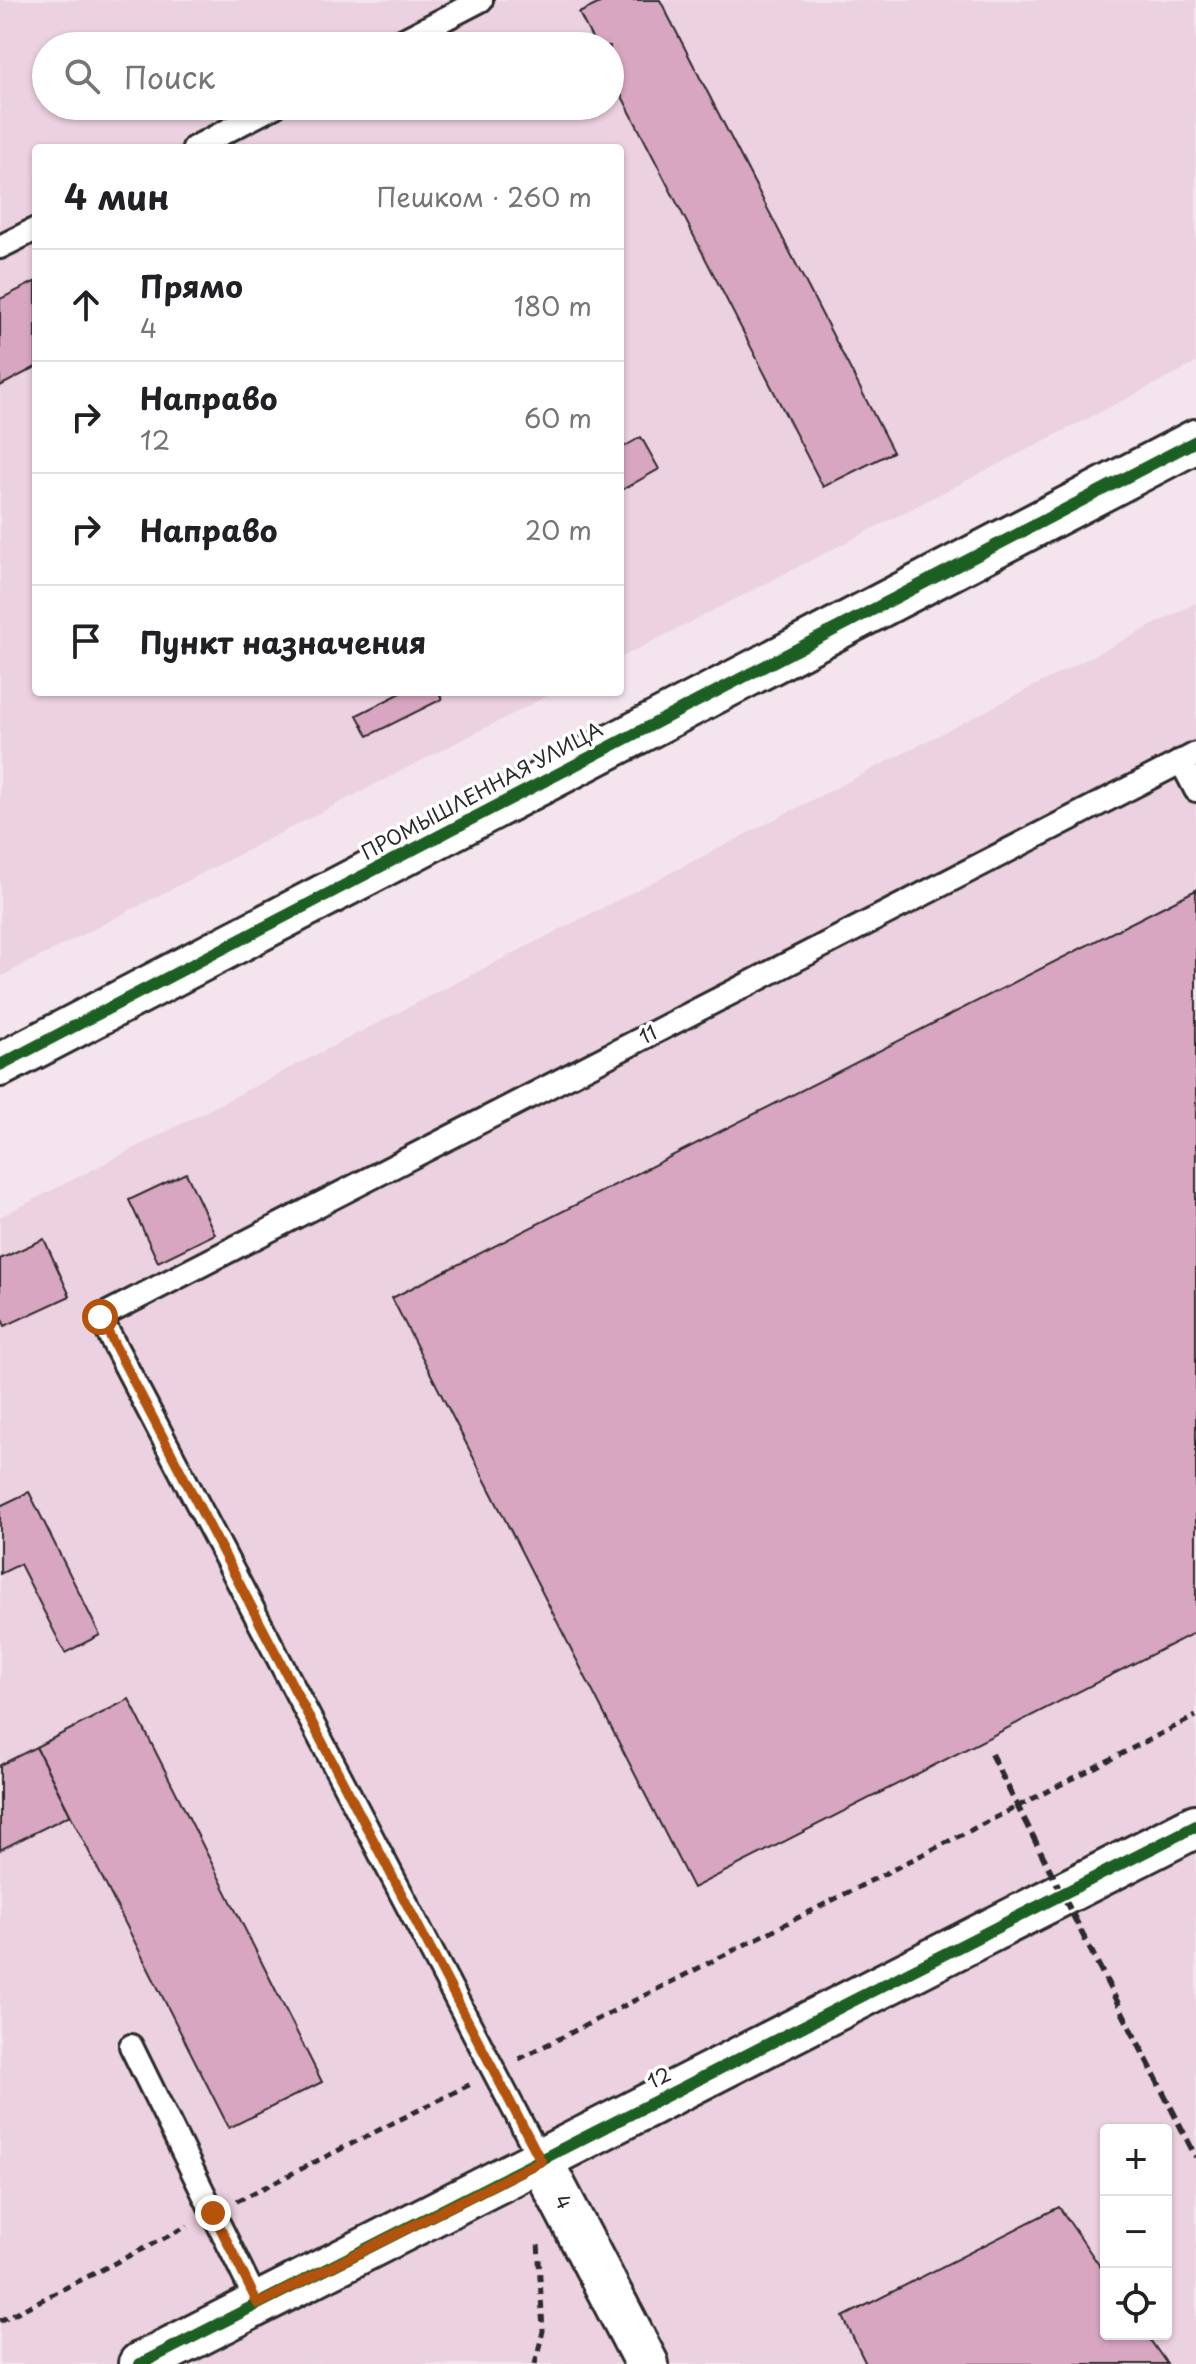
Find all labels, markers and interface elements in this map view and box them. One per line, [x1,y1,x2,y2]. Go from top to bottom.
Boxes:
search box [32,32,624,120]
icon: search [60,54,104,98]
text: Поиск [124,54,215,99]
text: 4 мин [64,170,169,222]
text: Пешком · 260 m [376,177,592,216]
text: Прямо [140,263,243,308]
icon: ahead [64,283,108,327]
text: 180 m [514,286,592,325]
text: 4 [140,308,157,347]
text: Направо [140,375,278,420]
icon: right [64,395,108,439]
text: 60 m [524,398,592,437]
text: 12 [140,420,170,459]
icon: right [64,507,108,551]
text: Направо [140,507,278,552]
text: 20 m [525,510,592,549]
icon: arrive [64,619,108,663]
text: Пункт назначения [140,619,426,664]
street label: ПРОМЫШЛЕННАЯ УЛИЦА [356,714,607,867]
street label: 11 [633,1017,662,1051]
route start [82,1299,118,1335]
street label: 12 [641,2058,676,2096]
map controls [1100,2124,1172,2340]
button: + [1100,2124,1172,2196]
street label: 4 [548,2189,580,2214]
route end [195,2195,231,2231]
button: − [1100,2196,1172,2268]
button: locate [1100,2268,1172,2340]

